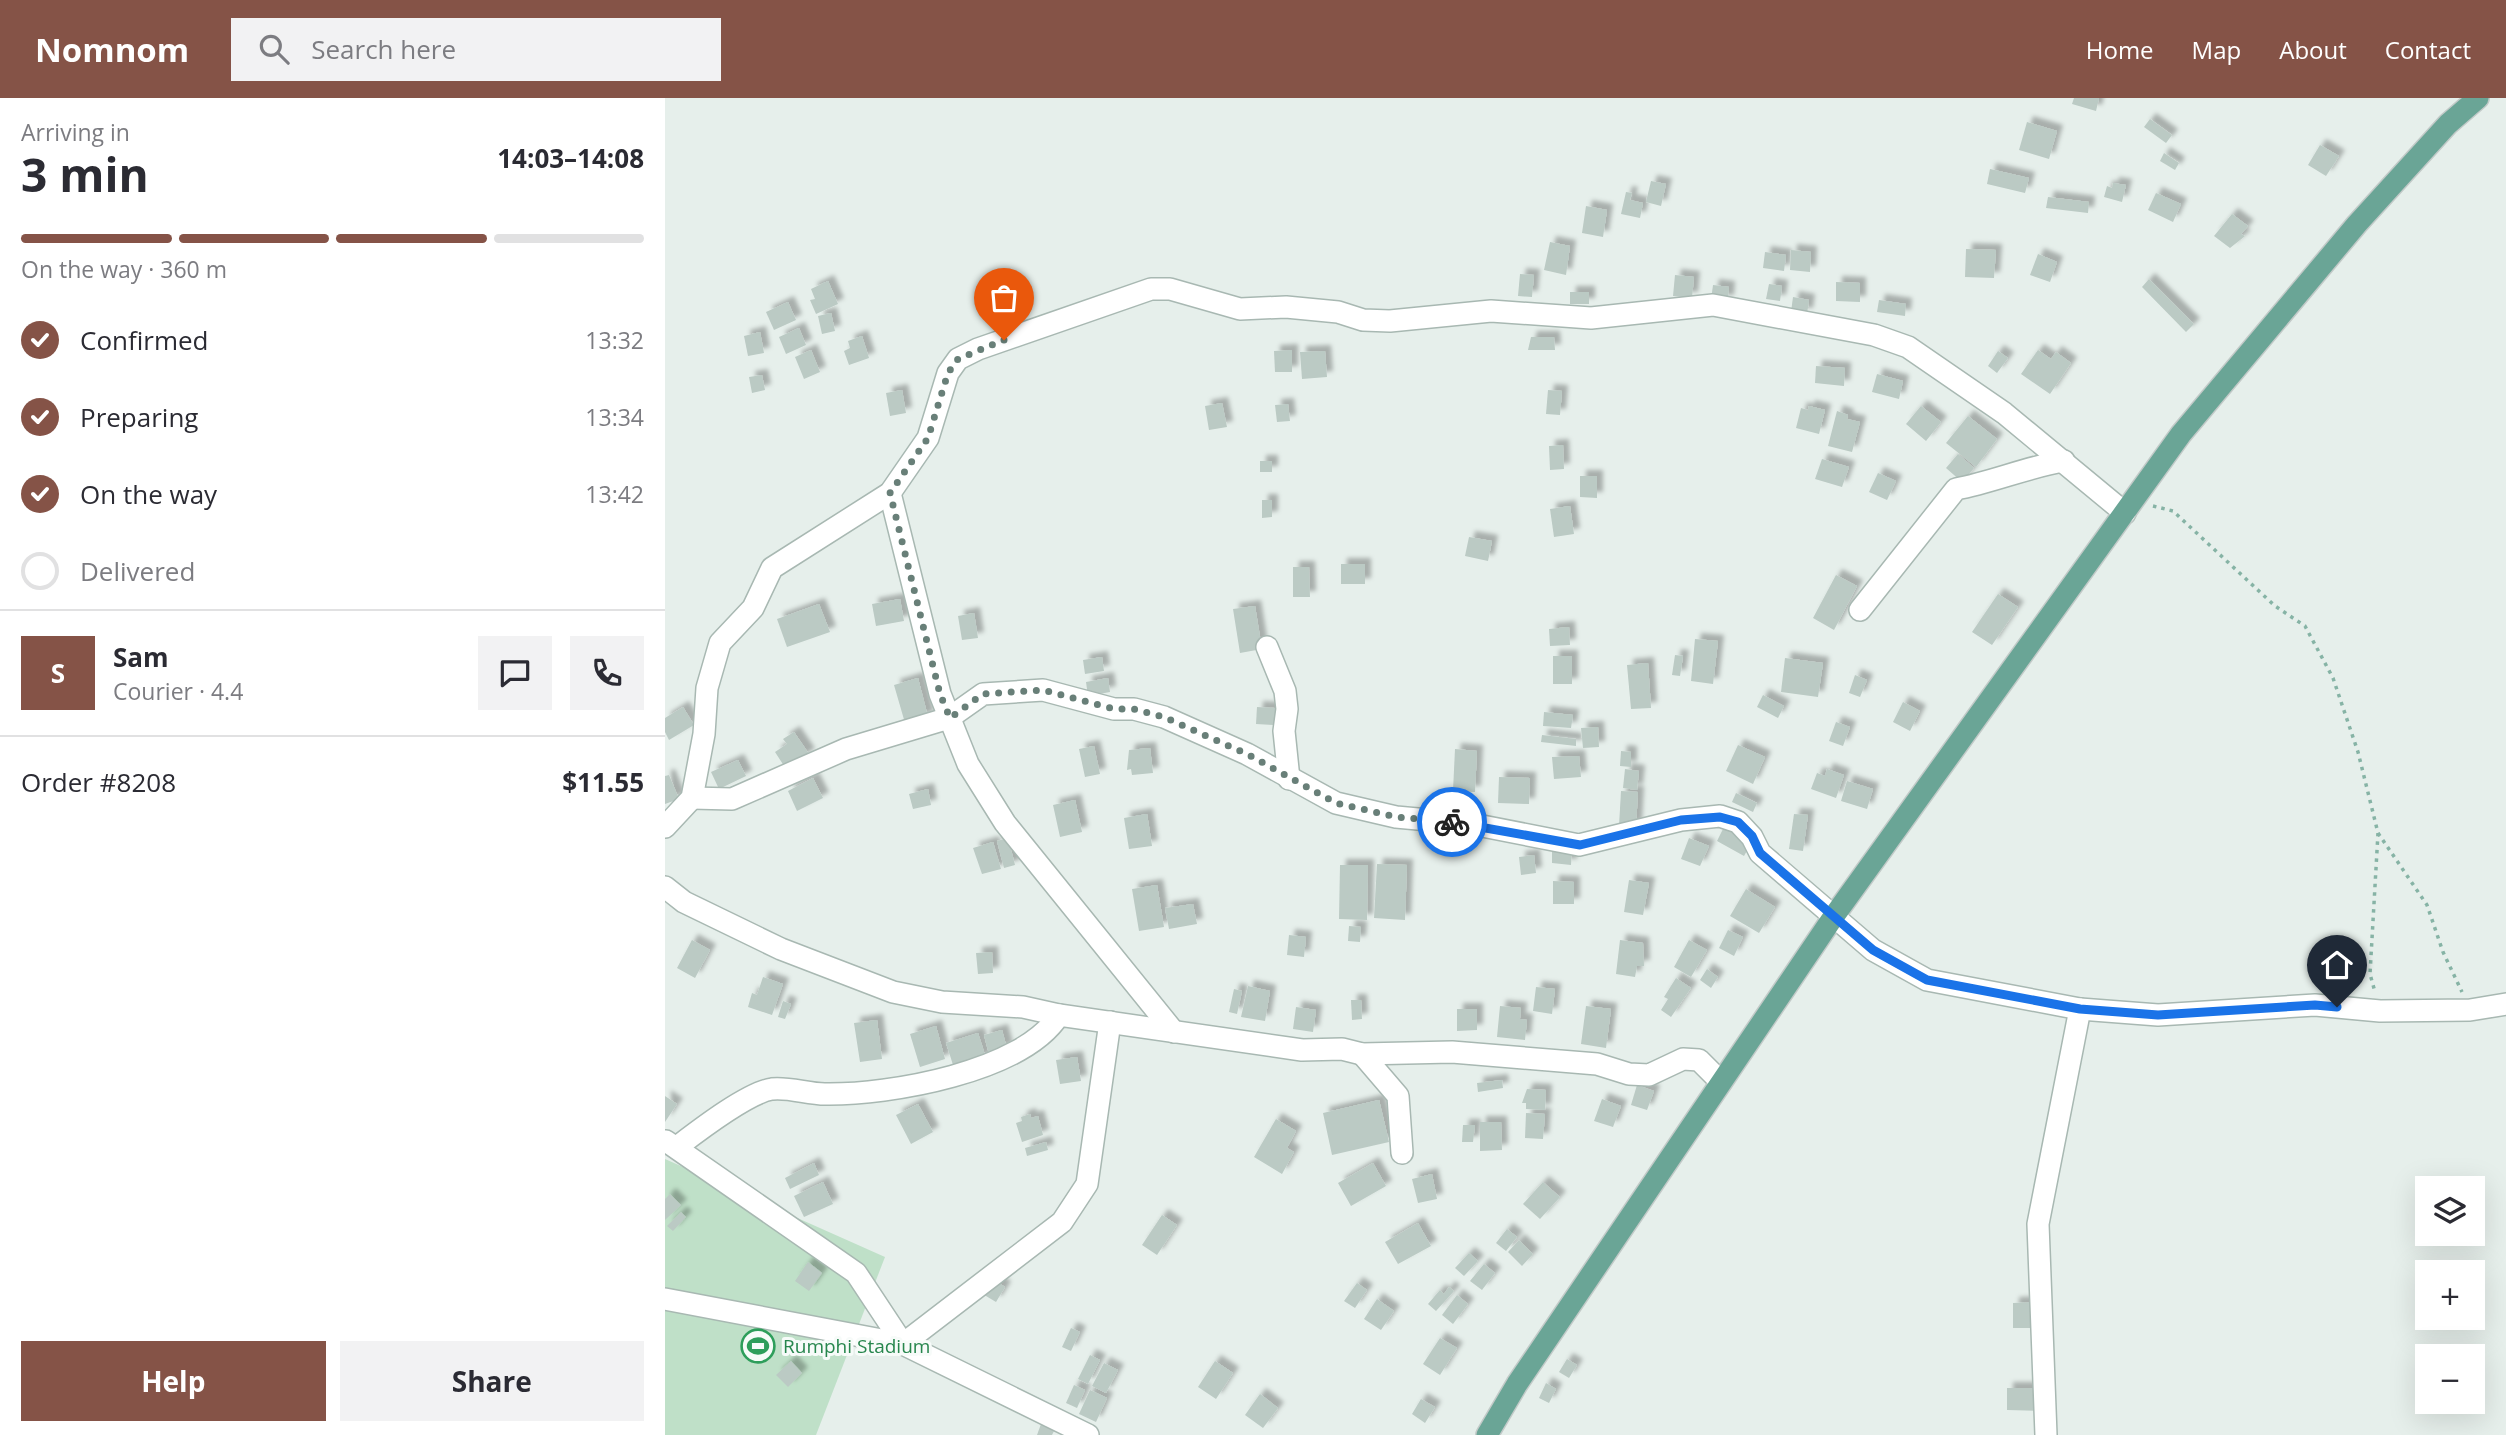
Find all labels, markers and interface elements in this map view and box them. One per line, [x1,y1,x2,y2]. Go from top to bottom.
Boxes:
search box [231,18,721,81]
text: Nomnom [35,27,189,72]
icon: search [255,30,293,68]
text: Search here [311,31,456,67]
text: Home [2086,33,2154,66]
text: Map [2192,33,2241,66]
text: About [2279,33,2347,66]
text: Contact [2385,33,2471,66]
text: Arriving in [21,116,130,148]
text: 14:03–14:08 [497,140,644,176]
text: 3 min [21,143,149,205]
text: On the way · 360 m [21,253,227,285]
pin [974,268,1034,340]
icon: bag [985,279,1023,317]
icon: check [21,321,59,359]
text: Confirmed [80,322,208,358]
text: 13:32 [585,324,644,356]
icon: check [21,398,59,436]
text: Preparing [80,399,198,435]
text: 13:34 [585,401,644,433]
icon: check [21,475,59,513]
text: On the way [80,476,217,512]
text: 13:42 [585,478,644,510]
text: Delivered [80,553,195,589]
button: chat [478,636,552,710]
button: phone [570,636,644,710]
text: Sam [113,639,169,675]
text: S [51,655,65,691]
text: Courier · 4.4 [113,675,243,707]
text: Order #8208 [21,764,176,800]
text: $11.55 [562,764,644,800]
courier [1417,787,1487,857]
icon: bike [1433,803,1471,841]
pin [2307,935,2367,1007]
icon: home [2318,946,2356,984]
map controls [2415,1176,2485,1414]
button: layers [2415,1176,2485,1246]
button: + [2415,1260,2485,1330]
sports icon: Rumphi Stadium [739,1327,777,1365]
place label: Rumphi Stadium [783,1333,930,1359]
button: Help [21,1341,326,1421]
button: Share [340,1341,644,1421]
button: − [2415,1344,2485,1414]

